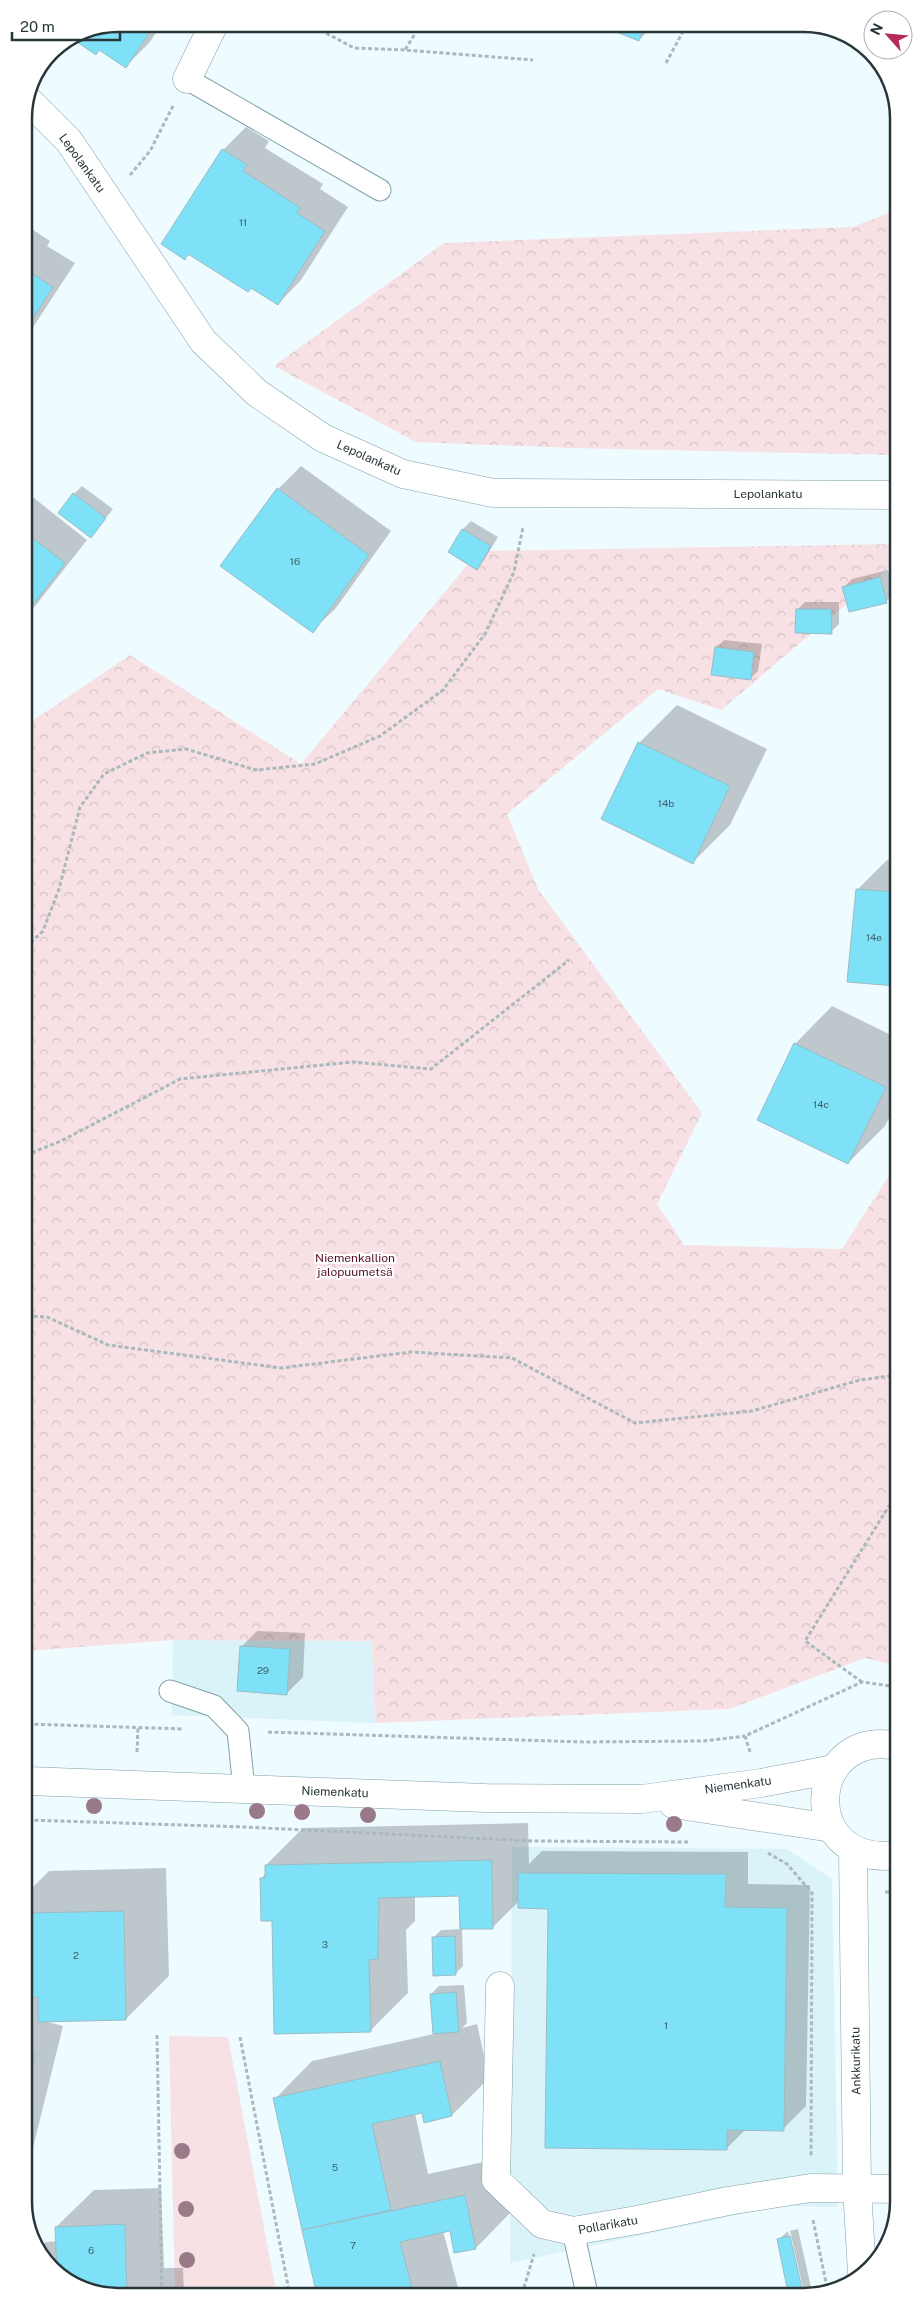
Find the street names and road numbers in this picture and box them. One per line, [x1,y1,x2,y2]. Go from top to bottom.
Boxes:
street label: Lepolankatu [56,131,108,195]
street label: Lepolankatu [335,438,403,478]
street label: Lepolankatu [733,487,803,501]
street label: Niemenkatu [704,1773,772,1797]
street label: Niemenkatu [301,1784,369,1800]
street label: Ankkurikatu [848,2027,864,2095]
street label: Pollarikatu [577,2213,639,2237]

